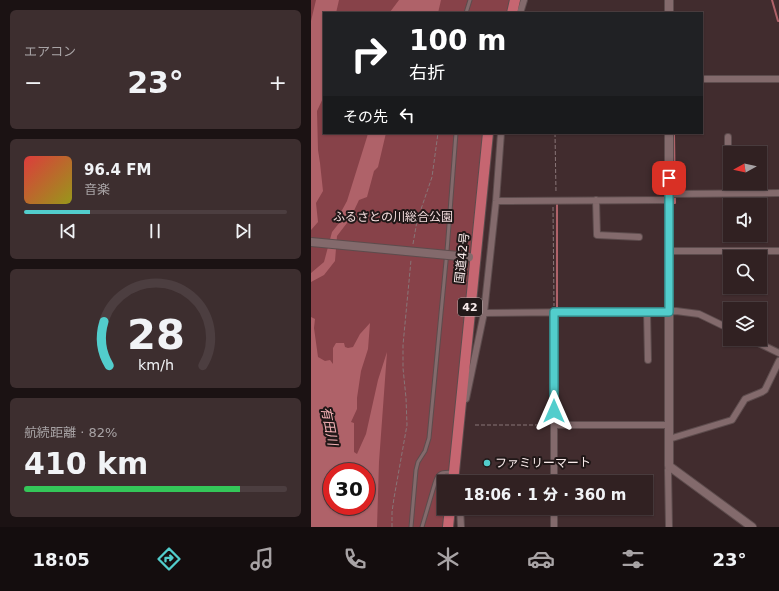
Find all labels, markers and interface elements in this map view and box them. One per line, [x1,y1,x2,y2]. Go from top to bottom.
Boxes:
text: 100 m [409,24,506,57]
icon: right [343,28,395,80]
text: エアコン [24,44,76,59]
text: 右折 [409,62,445,83]
text: 23° [127,65,184,100]
text: − [24,70,42,95]
text: + [269,70,287,95]
icon: left [396,104,418,126]
text: その先 [343,108,388,126]
north arrow [723,146,767,190]
map controls [723,146,767,346]
text: 96.4 FM [84,161,151,179]
pin [652,161,686,195]
icon: arrive [658,167,680,189]
text: 音楽 [84,182,110,197]
button: sound [723,198,767,242]
park label: ふるさとの川総合公園 [333,210,453,224]
icon: previous [57,220,79,242]
icon: pause [144,220,166,242]
icon: next [232,220,254,242]
street label: 国道42号 [452,232,472,284]
button: search [723,250,767,294]
road number: 42 [458,298,482,316]
button: layers [723,302,767,346]
text: 28 [127,310,184,359]
text: km/h [137,357,174,373]
position arrow [533,390,575,432]
water label: 有田川 [318,406,341,449]
text: 航続距離 · 82% [24,425,117,440]
text: 410 km [24,446,148,481]
place label: ファミリーマート [495,456,591,470]
marker: ファミリーマート [482,458,492,468]
speed limit sign: 30 [323,463,375,515]
text: 18:06 · 1 分 · 360 m [464,486,626,504]
icon: directions [155,545,183,573]
icon: music [248,545,276,573]
icon: phone [341,545,369,573]
icon: climate [434,545,462,573]
icon: car [527,545,555,573]
icon: filters [619,545,647,573]
text: 18:05 [32,549,90,570]
text: 23° [712,549,747,570]

